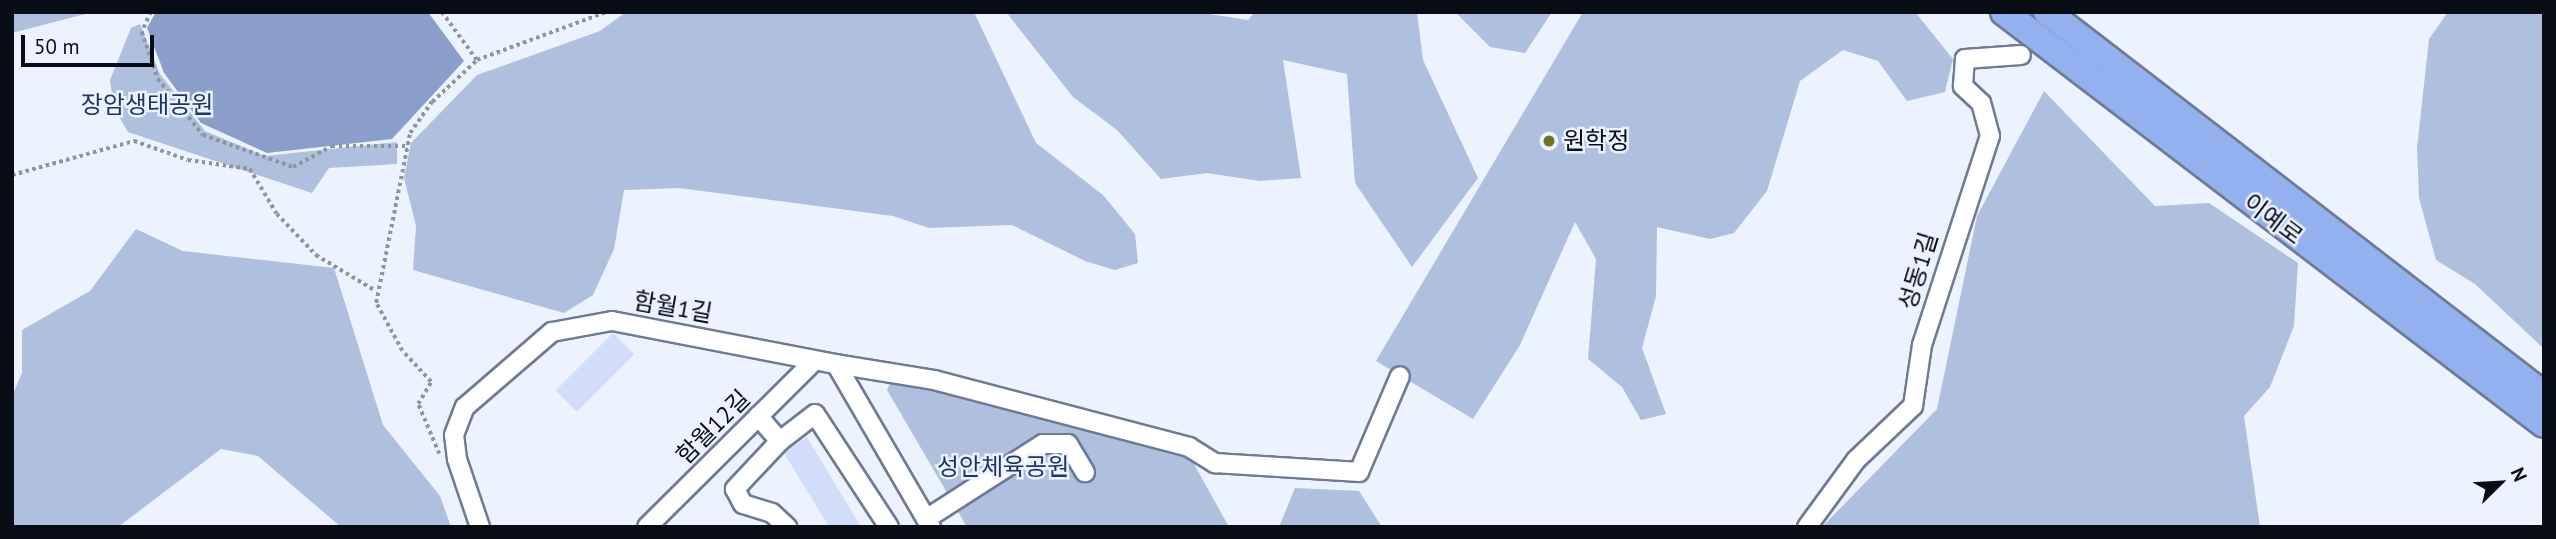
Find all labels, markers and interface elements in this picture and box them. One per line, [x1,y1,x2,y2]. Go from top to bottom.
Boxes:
scale bar [24,21,158,65]
text: 50 m [34,33,80,60]
park label: 장암생태공원 [81,91,213,119]
place label: 원학정 [1563,127,1629,155]
marker: 원학정 [1541,133,1557,149]
street label: 이예로 [2238,188,2308,250]
street label: 성동1길 [1893,229,1943,313]
street label: 함월1길 [631,286,715,328]
street label: 함월12길 [670,384,756,470]
north arrow [2465,448,2535,518]
park label: 성안체육공원 [937,453,1069,481]
text: N [2506,464,2533,485]

